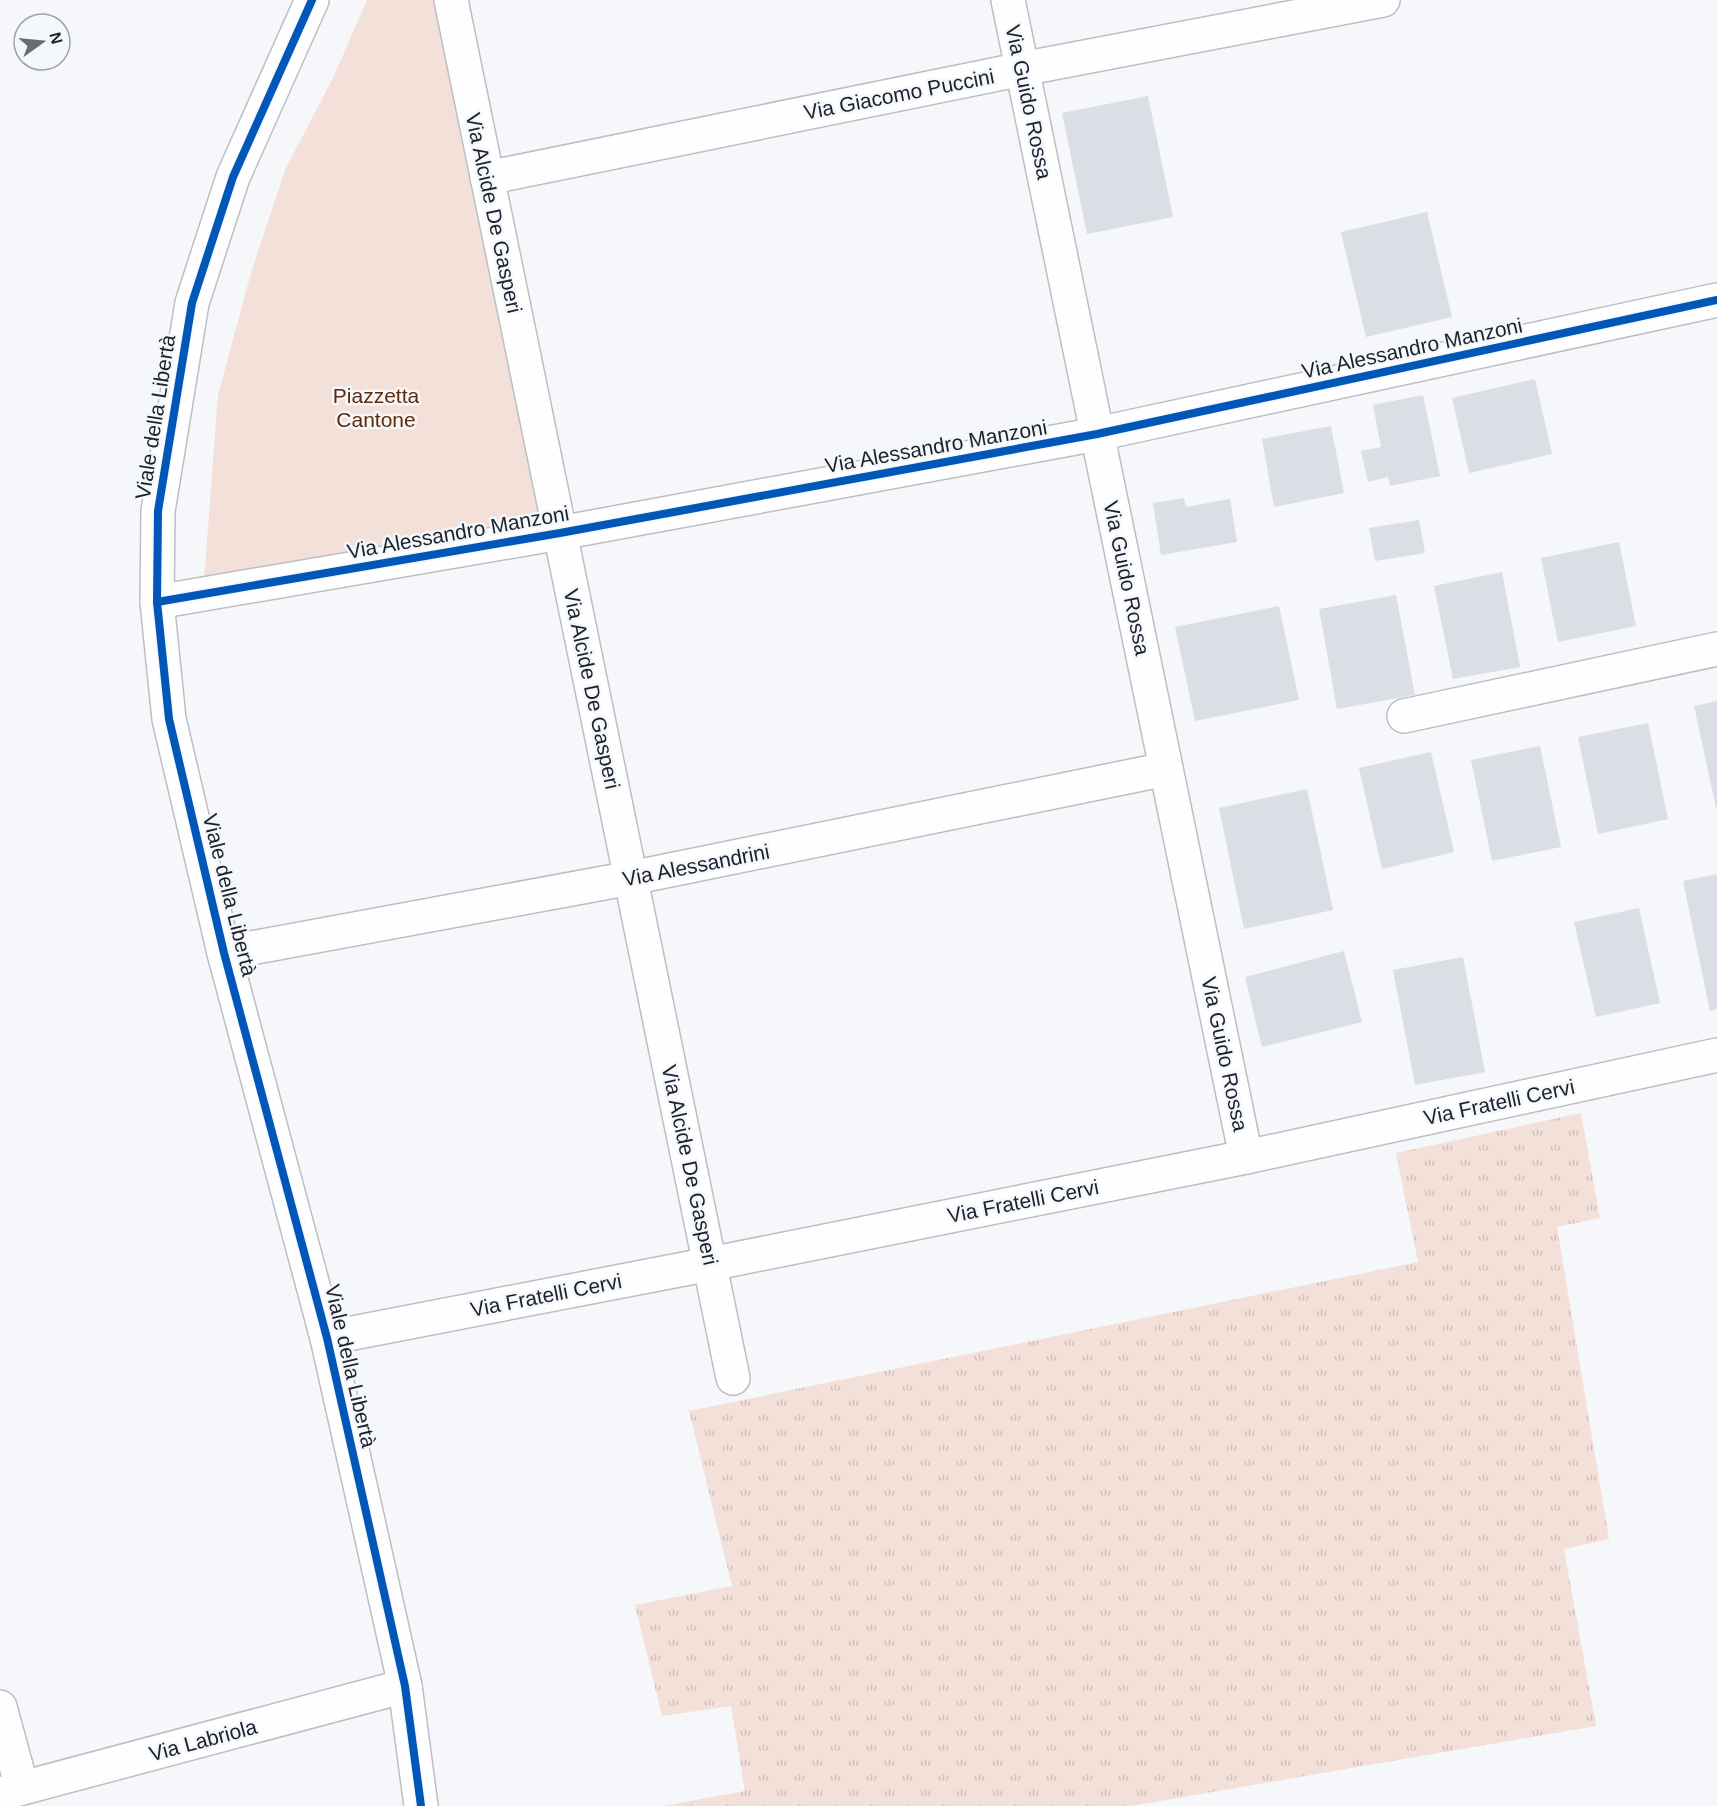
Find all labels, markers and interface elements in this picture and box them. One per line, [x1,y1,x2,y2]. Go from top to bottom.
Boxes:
north arrow [12,12,72,72]
street label: Via Guido Rossa [1001,23,1057,182]
text: N [46,30,66,46]
street label: Via Giacomo Puccini [802,64,996,124]
street label: Via Alcide De Gasperi [462,111,526,315]
street label: Via Alessandro Manzoni [1300,313,1524,383]
street label: Viale della Libertà [131,333,179,501]
park label: Piazzetta Cantone [333,384,420,431]
street label: Via Alessandro Manzoni [823,415,1049,477]
street label: Via Guido Rossa [1099,499,1155,658]
street label: Via Alessandro Manzoni [345,501,571,563]
street label: Via Alcide De Gasperi [560,587,624,791]
street label: Viale della Libertà [199,811,261,979]
street label: Via Alessandrini [621,839,771,891]
street label: Via Guido Rossa [1197,975,1253,1134]
street label: Via Alcide De Gasperi [658,1063,722,1267]
street label: Via Fratelli Cervi [1421,1075,1577,1129]
street label: Via Fratelli Cervi [945,1175,1101,1227]
street label: Via Fratelli Cervi [468,1269,624,1321]
street label: Viale della Libertà [321,1282,381,1450]
street label: Via Labriola [147,1715,260,1765]

